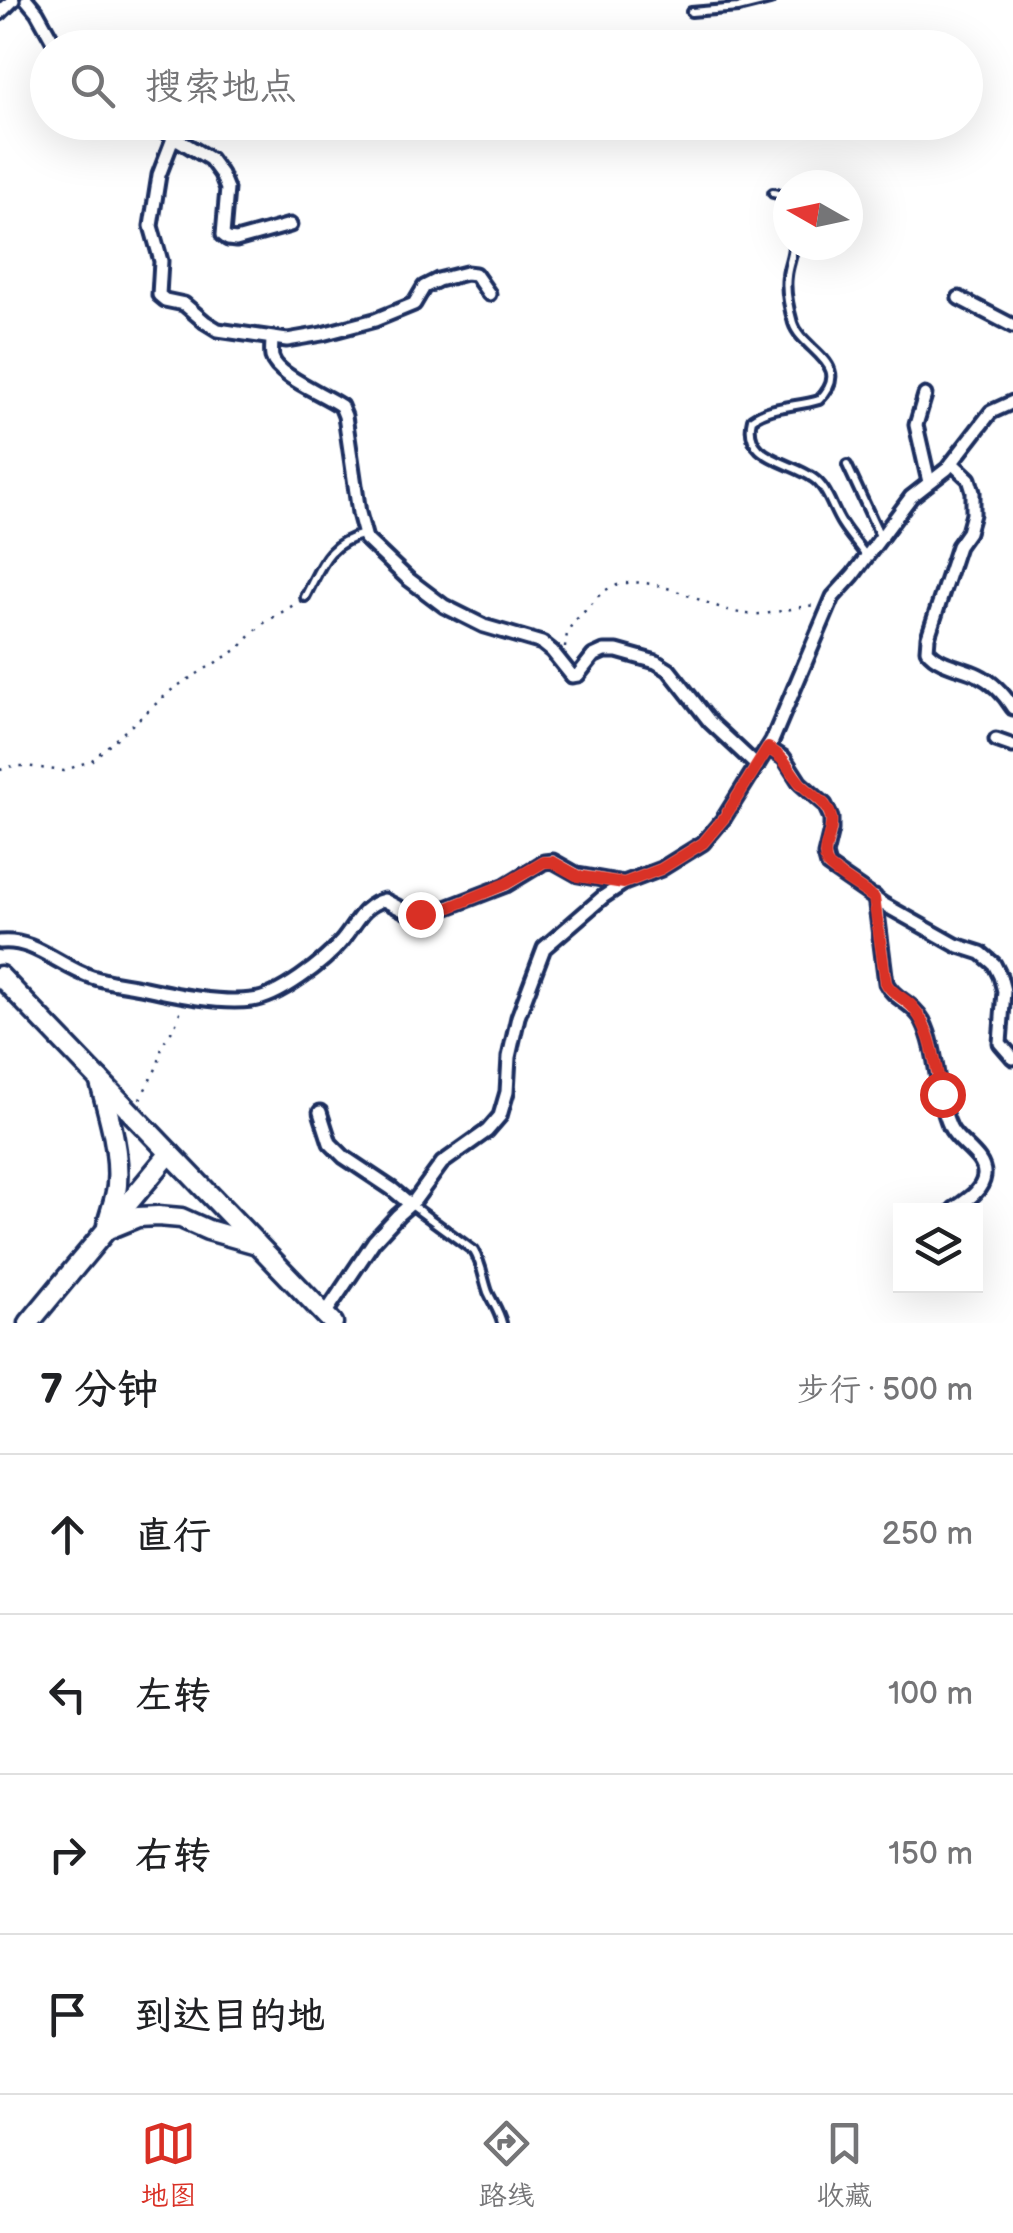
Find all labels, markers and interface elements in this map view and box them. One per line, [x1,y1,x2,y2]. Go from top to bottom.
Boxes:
search box [30,30,983,140]
icon: search [65,58,120,113]
text: 搜索地点 [145,65,297,110]
north arrow [773,170,863,260]
route end [398,892,444,938]
route start [920,1072,966,1118]
map controls [893,1203,983,1293]
button: layers [893,1203,983,1293]
text: 7 分钟 [40,1365,159,1416]
text: 步行 · 500 m [797,1371,973,1410]
icon: ahead [40,1507,95,1562]
text: 直行 [135,1514,211,1559]
text: 250 m [882,1515,973,1554]
icon: left [40,1667,95,1722]
text: 左转 [135,1674,211,1719]
text: 100 m [888,1675,973,1714]
icon: right [40,1827,95,1882]
text: 右转 [135,1834,211,1879]
text: 150 m [888,1835,973,1874]
icon: arrive [40,1987,95,2042]
text: 到达目的地 [135,1994,325,2039]
tab: 地图 [141,2116,197,2213]
tab: 路线 [478,2116,534,2213]
tab: 收藏 [816,2116,872,2213]

